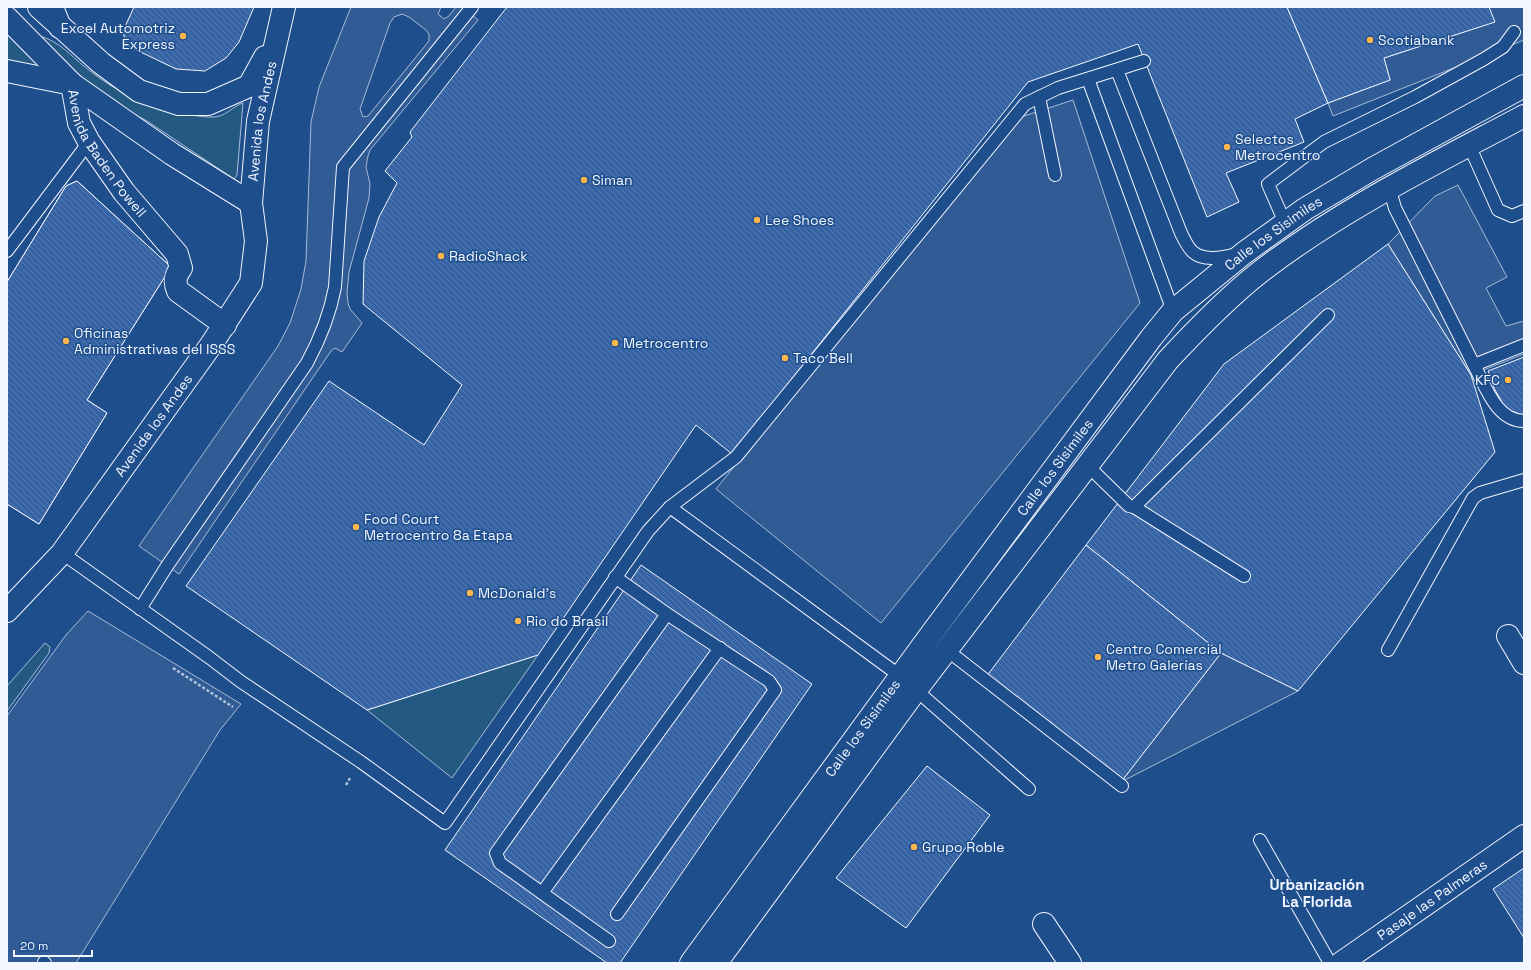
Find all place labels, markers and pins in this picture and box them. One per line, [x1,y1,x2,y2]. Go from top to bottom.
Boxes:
place label: Excel Automotriz Express [61,19,175,53]
marker: Excel Automotriz Express [178,31,188,41]
place label: Scotiabank [1378,31,1455,49]
marker: Scotiabank [1365,35,1375,45]
place label: Selectos Metrocentro [1235,130,1320,164]
marker: Selectos Metrocentro [1222,142,1232,152]
place label: Siman [592,171,633,189]
marker: Siman [579,175,589,185]
place label: Lee Shoes [765,211,834,229]
marker: Lee Shoes [752,215,762,225]
place label: RadioShack [449,247,528,265]
marker: RadioShack [436,251,446,261]
place label: Oficinas Administrativas del ISSS [74,324,235,358]
place label: Metrocentro [623,334,708,352]
marker: Oficinas Administrativas del ISSS [61,336,71,346]
marker: Metrocentro [610,338,620,348]
place label: Taco Bell [793,349,853,367]
marker: Taco Bell [780,353,790,363]
place label: KFC [1475,371,1500,389]
marker: KFC [1503,375,1513,385]
place label: Food Court Metrocentro 8a Etapa [364,510,513,544]
marker: Food Court Metrocentro 8a Etapa [351,522,361,532]
place label: McDonald's [478,584,556,602]
marker: McDonald's [465,588,475,598]
place label: Rio do Brasil [526,612,608,630]
marker: Rio do Brasil [513,616,523,626]
place label: Centro Comercial Metro Galerías [1106,640,1222,674]
marker: Centro Comercial Metro Galerías [1093,652,1103,662]
place label: Grupo Roble [922,838,1005,856]
marker: Grupo Roble [909,842,919,852]

